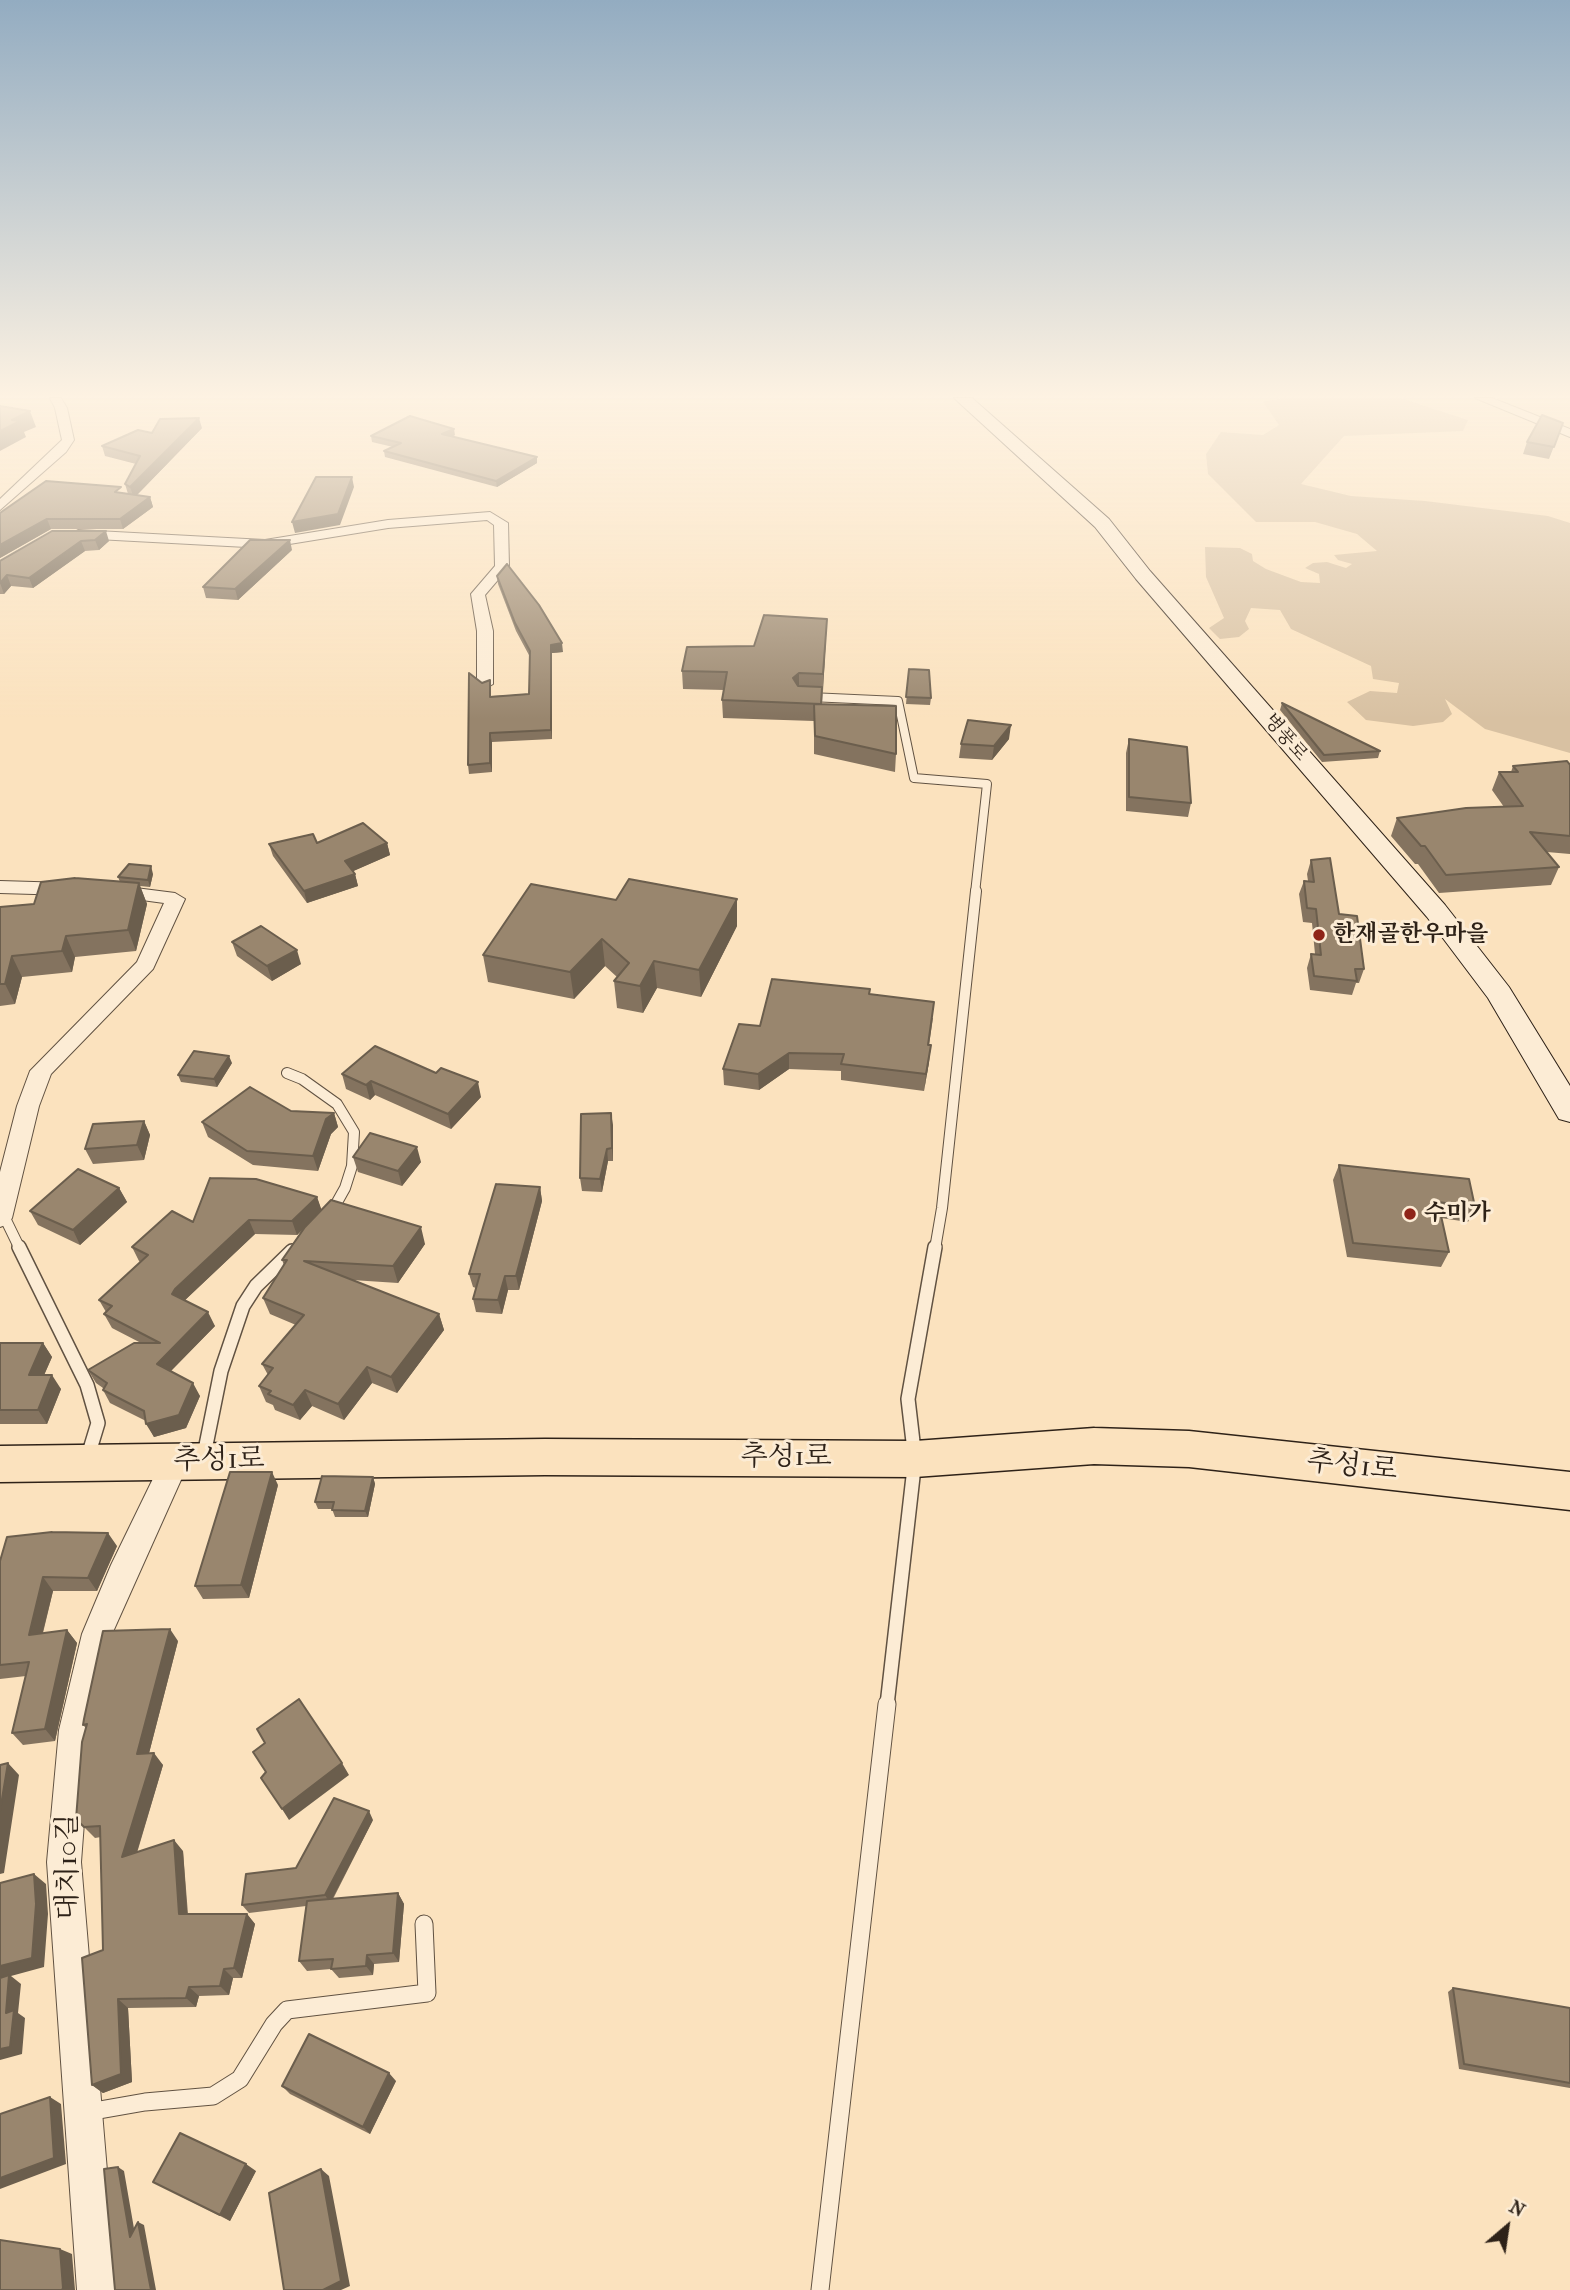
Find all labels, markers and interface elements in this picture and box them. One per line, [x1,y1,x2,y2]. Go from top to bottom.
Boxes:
street label: 병풍로 [1258,710,1312,766]
place label: 한재골한우마을 [1333,921,1489,949]
marker: 한재골한우마을 [1311,927,1327,943]
place label: 수미가 [1424,1200,1491,1228]
marker: 수미가 [1402,1206,1418,1222]
street label: 추성1로 [740,1441,832,1475]
street label: 추성1로 [173,1443,265,1479]
street label: 추성1로 [1305,1446,1399,1488]
street label: 대치10길 [52,1814,86,1920]
north arrow [1472,2192,1542,2262]
text: N [1506,2196,1529,2222]

